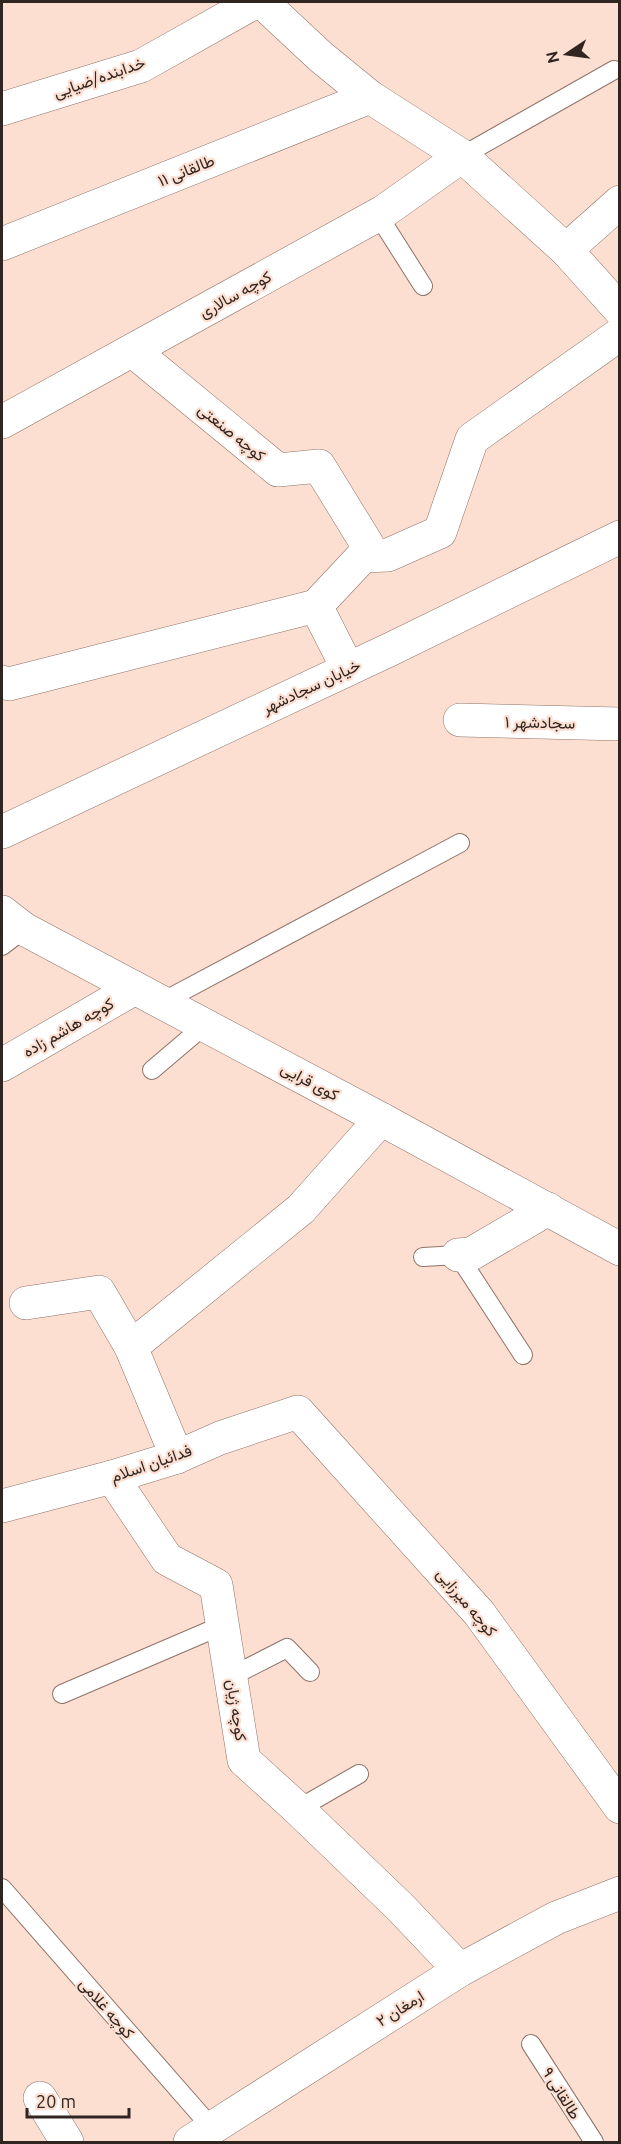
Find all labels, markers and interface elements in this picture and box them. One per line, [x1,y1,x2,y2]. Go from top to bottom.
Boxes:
north arrow [537,24,597,84]
text: N [542,50,562,65]
street label: خدابنده/ضیایی [51,53,148,103]
street label: طالقانی ۱۱ [155,151,218,191]
street label: کوچه سالاری [196,267,276,324]
street label: کوچه صنعتی [193,400,269,467]
street label: خیابان سجادشهر [258,655,364,719]
street label: سجادشهر ۱ [505,712,575,734]
street label: کوچه هاشم زاده [19,994,118,1063]
street label: کوی قرایی [277,1058,342,1105]
street label: فدائیان اسلام [108,1441,194,1487]
street label: کوچه میرزایی [431,1564,501,1642]
street label: کوچه ژیان [220,1678,251,1743]
street label: کوچه غلامی [74,1974,138,2044]
street label: ارمغان ۲ [373,1986,428,2031]
street label: طالقانی ۹ [537,2064,585,2123]
scale bar [27,2081,129,2119]
text: 20 m [36,2091,76,2111]

